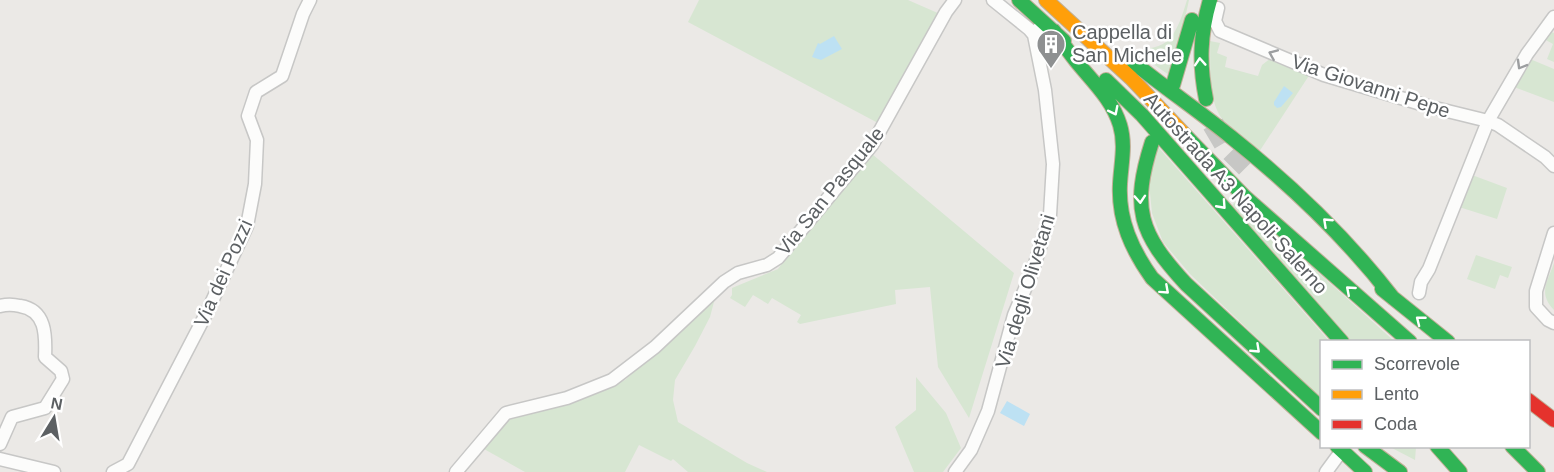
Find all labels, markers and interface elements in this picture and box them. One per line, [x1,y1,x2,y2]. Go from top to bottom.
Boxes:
place label: Cappella di San Michele [1072,21,1182,66]
building icon: Cappella di San Michele [1035,28,1067,70]
one-way arrow [1268,49,1279,61]
street label: Via Giovanni Pepe [1289,50,1453,122]
one-way arrow [1194,58,1207,67]
one-way arrow [1517,58,1528,69]
street label: Autostrada A3 Napoli-Salerno [1140,88,1332,298]
one-way arrow [1107,105,1118,115]
street label: Via San Pasquale [772,122,888,260]
one-way arrow [1134,194,1147,203]
one-way arrow [1215,199,1226,209]
street label: Via degli Olivetani [991,211,1059,371]
street label: Via dei Pozzi [190,216,256,330]
one-way arrow [1323,218,1333,229]
one-way arrow [1159,283,1169,294]
one-way arrow [1346,286,1357,297]
one-way arrow [1416,317,1427,328]
legend [1320,340,1530,448]
one-way arrow [1249,341,1260,352]
text: Scorrevole [1374,354,1460,374]
text: Lento [1374,384,1419,404]
north arrow [24,388,84,448]
text: N [49,394,64,413]
text: Coda [1374,414,1418,434]

